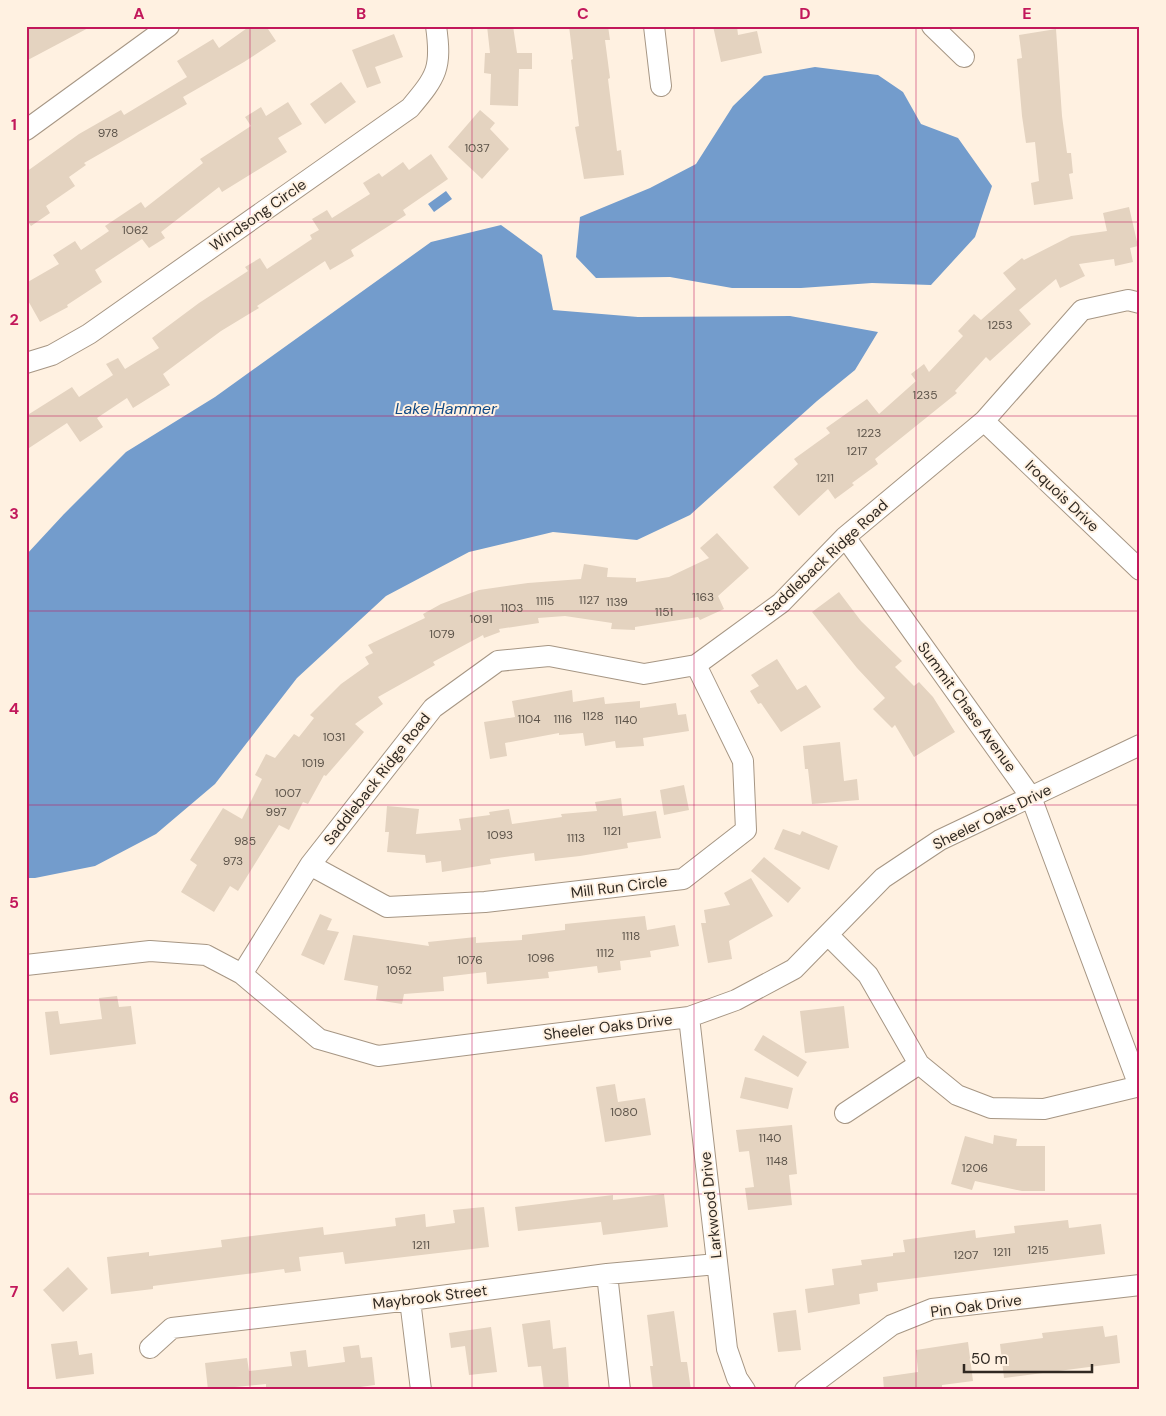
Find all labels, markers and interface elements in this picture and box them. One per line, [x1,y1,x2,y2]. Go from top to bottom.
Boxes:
text: A [133,3,145,24]
text: B [356,3,366,24]
text: C [577,3,589,24]
text: D [799,3,811,24]
text: E [1022,3,1032,24]
text: 1 [11,114,17,135]
house number: 978 [98,125,118,141]
house number: 1037 [464,140,490,156]
street label: Windsong Circle [206,174,310,256]
house number: 1062 [122,222,148,238]
text: 2 [9,309,19,330]
house number: 1253 [987,317,1013,333]
house number: 1235 [912,387,938,403]
water label: Lake Hammer [395,398,498,419]
house number: 1223 [857,425,881,441]
house number: 1217 [847,443,867,459]
street label: Iroquois Drive [1021,456,1103,536]
house number: 1211 [816,470,834,486]
street label: Saddleback Ridge Road [760,495,892,621]
text: 3 [9,503,19,524]
house number: 1163 [692,589,714,605]
house number: 1127 [579,592,599,608]
house number: 1115 [536,593,554,609]
house number: 1139 [606,594,628,610]
house number: 1103 [501,600,523,616]
house number: 1151 [655,604,673,620]
house number: 1091 [469,611,493,627]
house number: 1079 [429,626,455,642]
street label: Summit Chase Avenue [913,638,1021,776]
text: 4 [9,698,19,719]
house number: 1128 [582,708,604,724]
street label: Saddleback Ridge Road [319,709,435,849]
house number: 1104 [518,711,540,727]
house number: 1116 [554,711,572,727]
house number: 1140 [615,712,637,728]
house number: 1031 [323,729,345,745]
house number: 1019 [301,755,325,771]
street label: Sheeler Oaks Drive [929,780,1055,854]
house number: 1007 [275,785,301,801]
house number: 997 [265,804,287,820]
house number: 1121 [603,823,621,839]
house number: 1093 [487,827,513,843]
house number: 1113 [567,830,585,846]
house number: 985 [234,833,256,849]
house number: 973 [223,853,243,869]
street label: Mill Run Circle [570,871,668,903]
text: 5 [9,892,19,913]
house number: 1118 [622,928,640,944]
house number: 1112 [596,945,614,961]
house number: 1096 [527,950,555,966]
house number: 1076 [457,952,483,968]
house number: 1052 [386,962,412,978]
street label: Sheeler Oaks Drive [542,1009,674,1045]
text: 6 [9,1087,19,1108]
house number: 1080 [610,1104,638,1120]
house number: 1140 [759,1130,781,1146]
street label: Larkwood Drive [695,1151,727,1259]
house number: 1148 [766,1153,788,1169]
house number: 1206 [962,1160,988,1176]
house number: 1211 [412,1237,430,1253]
house number: 1215 [1027,1242,1049,1258]
house number: 1211 [993,1244,1011,1260]
house number: 1207 [954,1247,978,1263]
street label: Maybrook Street [372,1280,489,1314]
text: 7 [10,1281,19,1302]
street label: Pin Oak Drive [929,1290,1023,1322]
scale bar [964,1341,1091,1373]
text: 50 m [971,1349,1008,1369]

